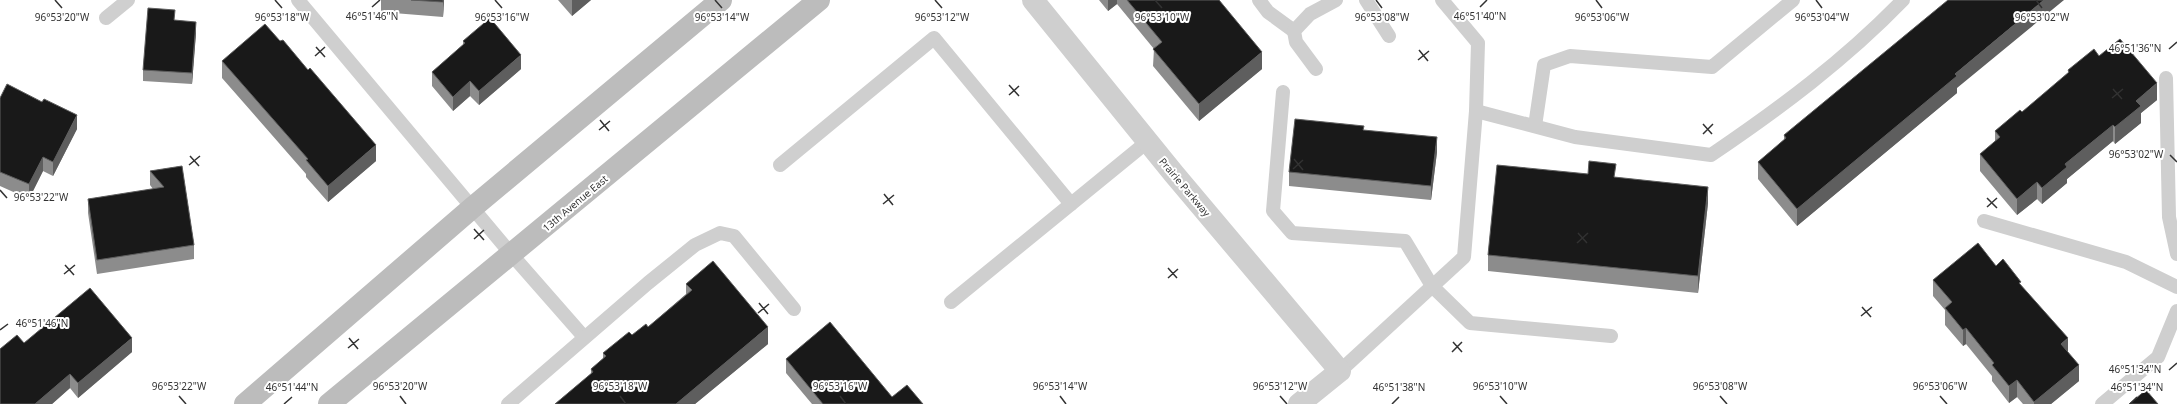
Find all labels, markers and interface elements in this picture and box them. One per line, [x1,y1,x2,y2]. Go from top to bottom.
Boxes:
text: 46°51'46"N [346,9,398,23]
text: 46°51'40"N [1454,9,1506,23]
text: 96°53'20"W [35,10,90,24]
text: 96°53'18"W [255,10,310,24]
text: 96°53'16"W [475,10,530,24]
text: 96°53'14"W [695,10,750,24]
text: 96°53'12"W [915,10,970,24]
text: 96°53'10"W [1135,10,1190,24]
text: 96°53'08"W [1355,10,1410,24]
text: 96°53'06"W [1575,10,1630,24]
text: 96°53'04"W [1795,10,1850,24]
text: 96°53'02"W [2015,10,2070,24]
text: 46°51'36"N [2109,41,2161,55]
text: 96°53'02"W [2109,147,2164,161]
street label: Prairie Parkway [1156,155,1214,220]
street label: 13th Avenue East [539,171,611,234]
text: 96°53'22"W [14,190,69,204]
text: 46°51'46"N [16,316,68,330]
text: 46°51'34"N [2109,362,2161,376]
text: 96°53'22"W [152,379,207,393]
text: 96°53'20"W [373,379,428,393]
text: 96°53'18"W [593,379,648,393]
text: 96°53'16"W [813,379,868,393]
text: 96°53'14"W [1033,379,1088,393]
text: 96°53'12"W [1253,379,1308,393]
text: 96°53'10"W [1473,379,1528,393]
text: 96°53'08"W [1693,379,1748,393]
text: 96°53'06"W [1913,379,1968,393]
text: 46°51'44"N [266,380,318,394]
text: 46°51'38"N [1373,380,1425,394]
text: 46°51'34"N [2111,380,2163,394]

